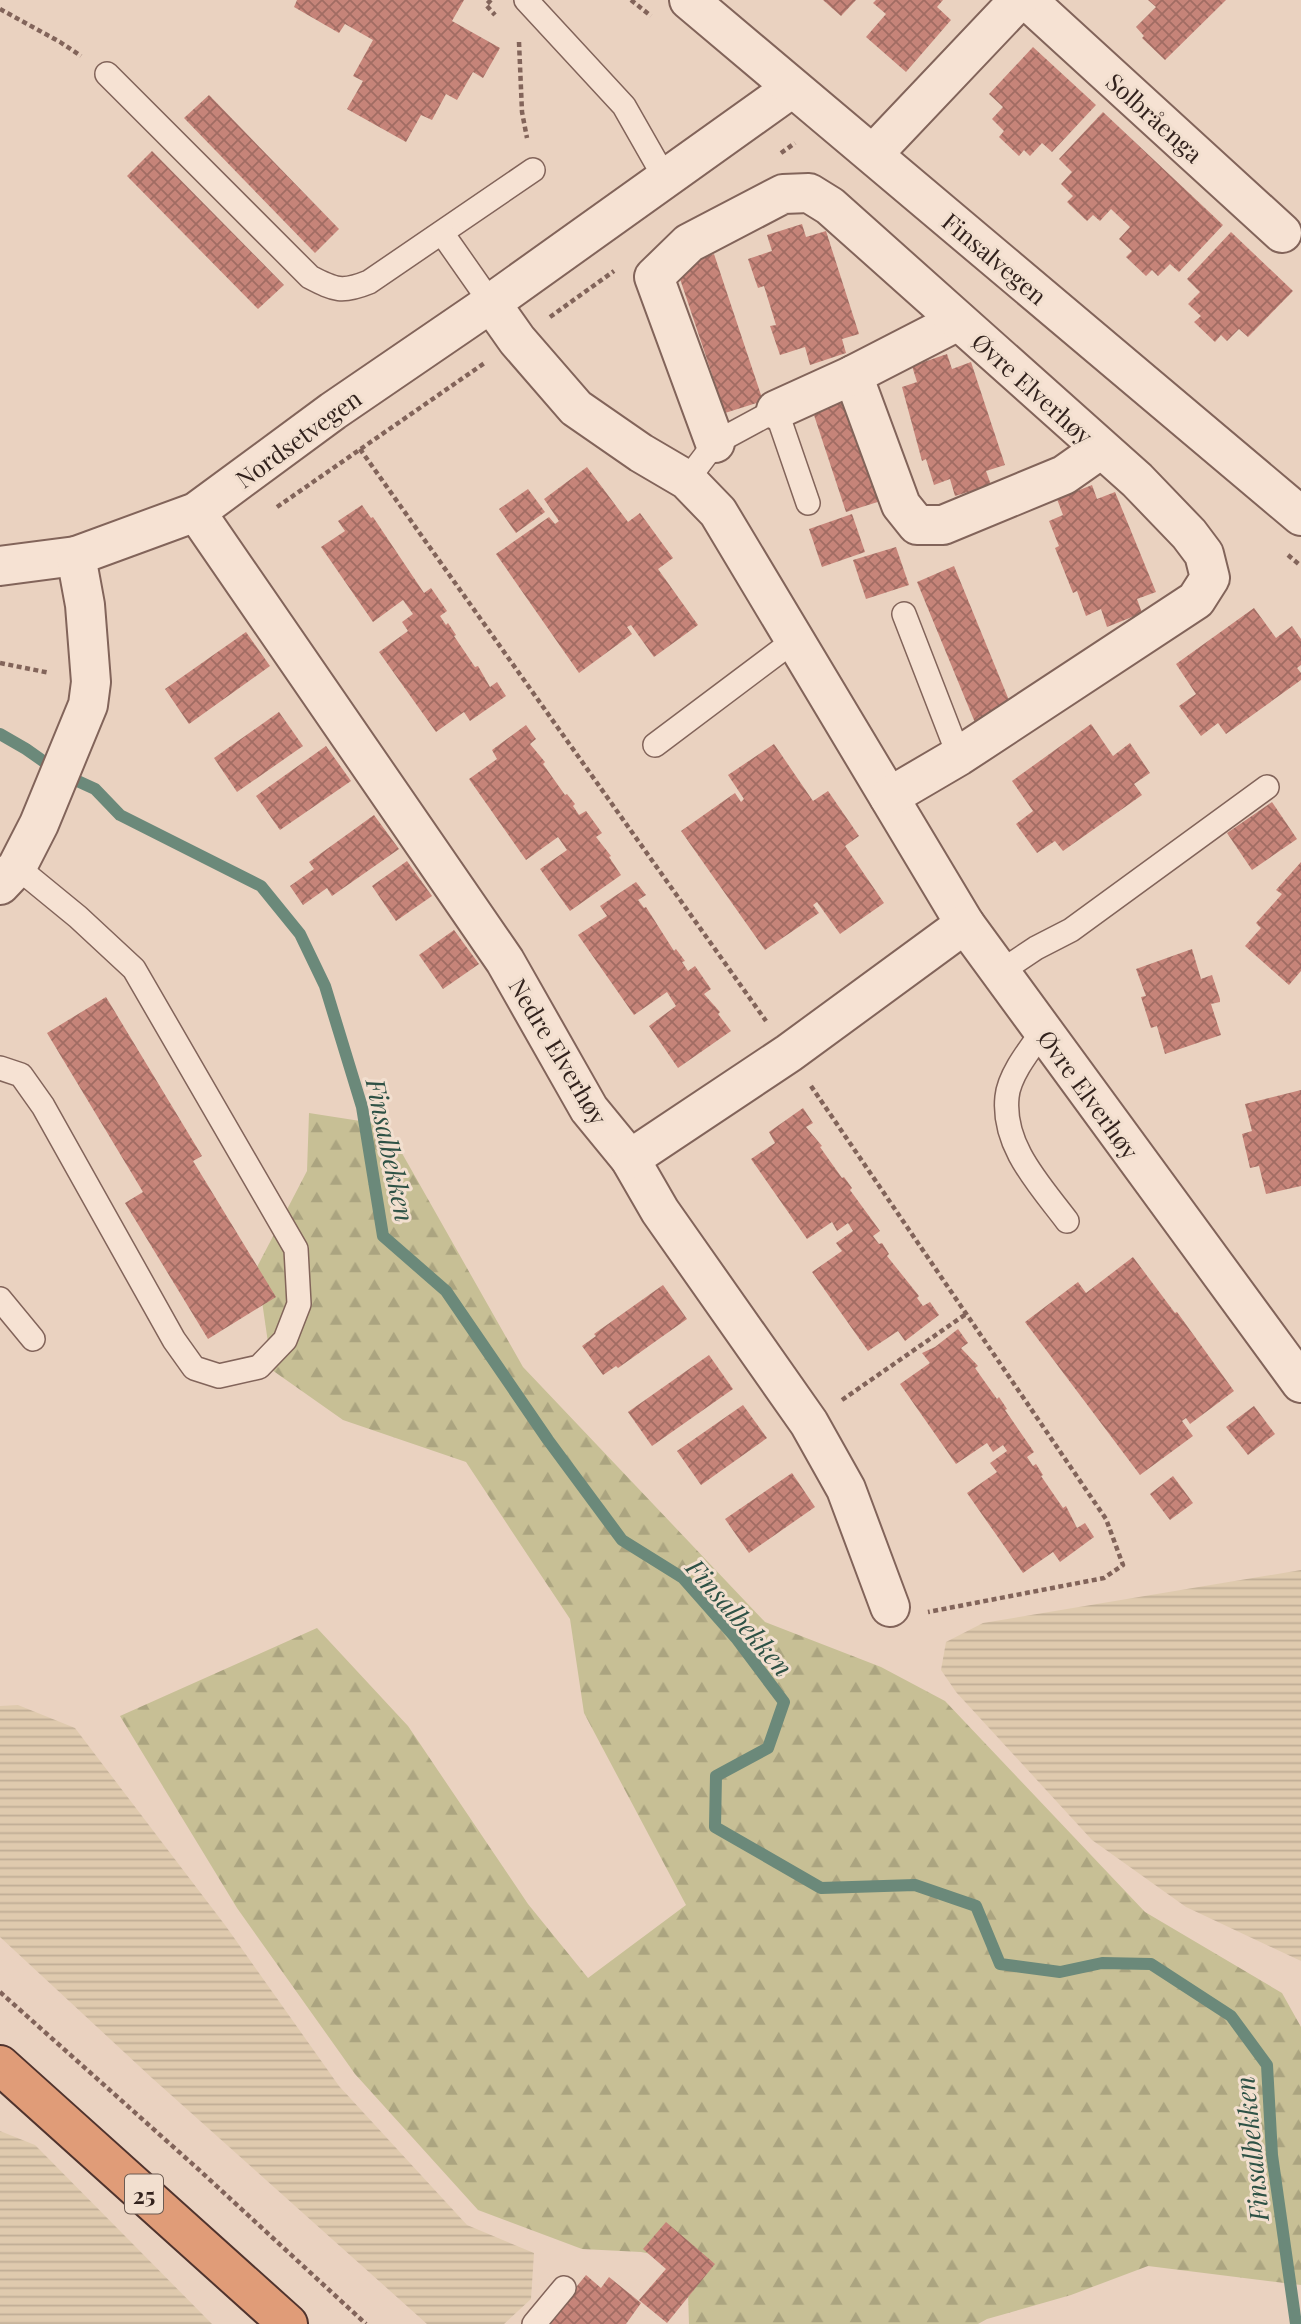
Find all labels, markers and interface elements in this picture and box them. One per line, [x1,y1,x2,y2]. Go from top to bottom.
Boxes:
street label: Solbråenga [1100,65,1210,169]
street label: Finsalvegen [936,205,1054,311]
street label: Øvre Elverhøy [966,325,1100,451]
street label: Nordsetvegen [229,382,367,494]
street label: Nedre Elverhøy [503,972,615,1130]
street label: Øvre Elverhøy [1031,1023,1147,1165]
water label: Finsalbekken [359,1074,423,1225]
water label: Finsalbekken [678,1550,801,1683]
water label: Finsalbekken [1226,2075,1276,2224]
road number: 25 [125,2174,163,2214]

